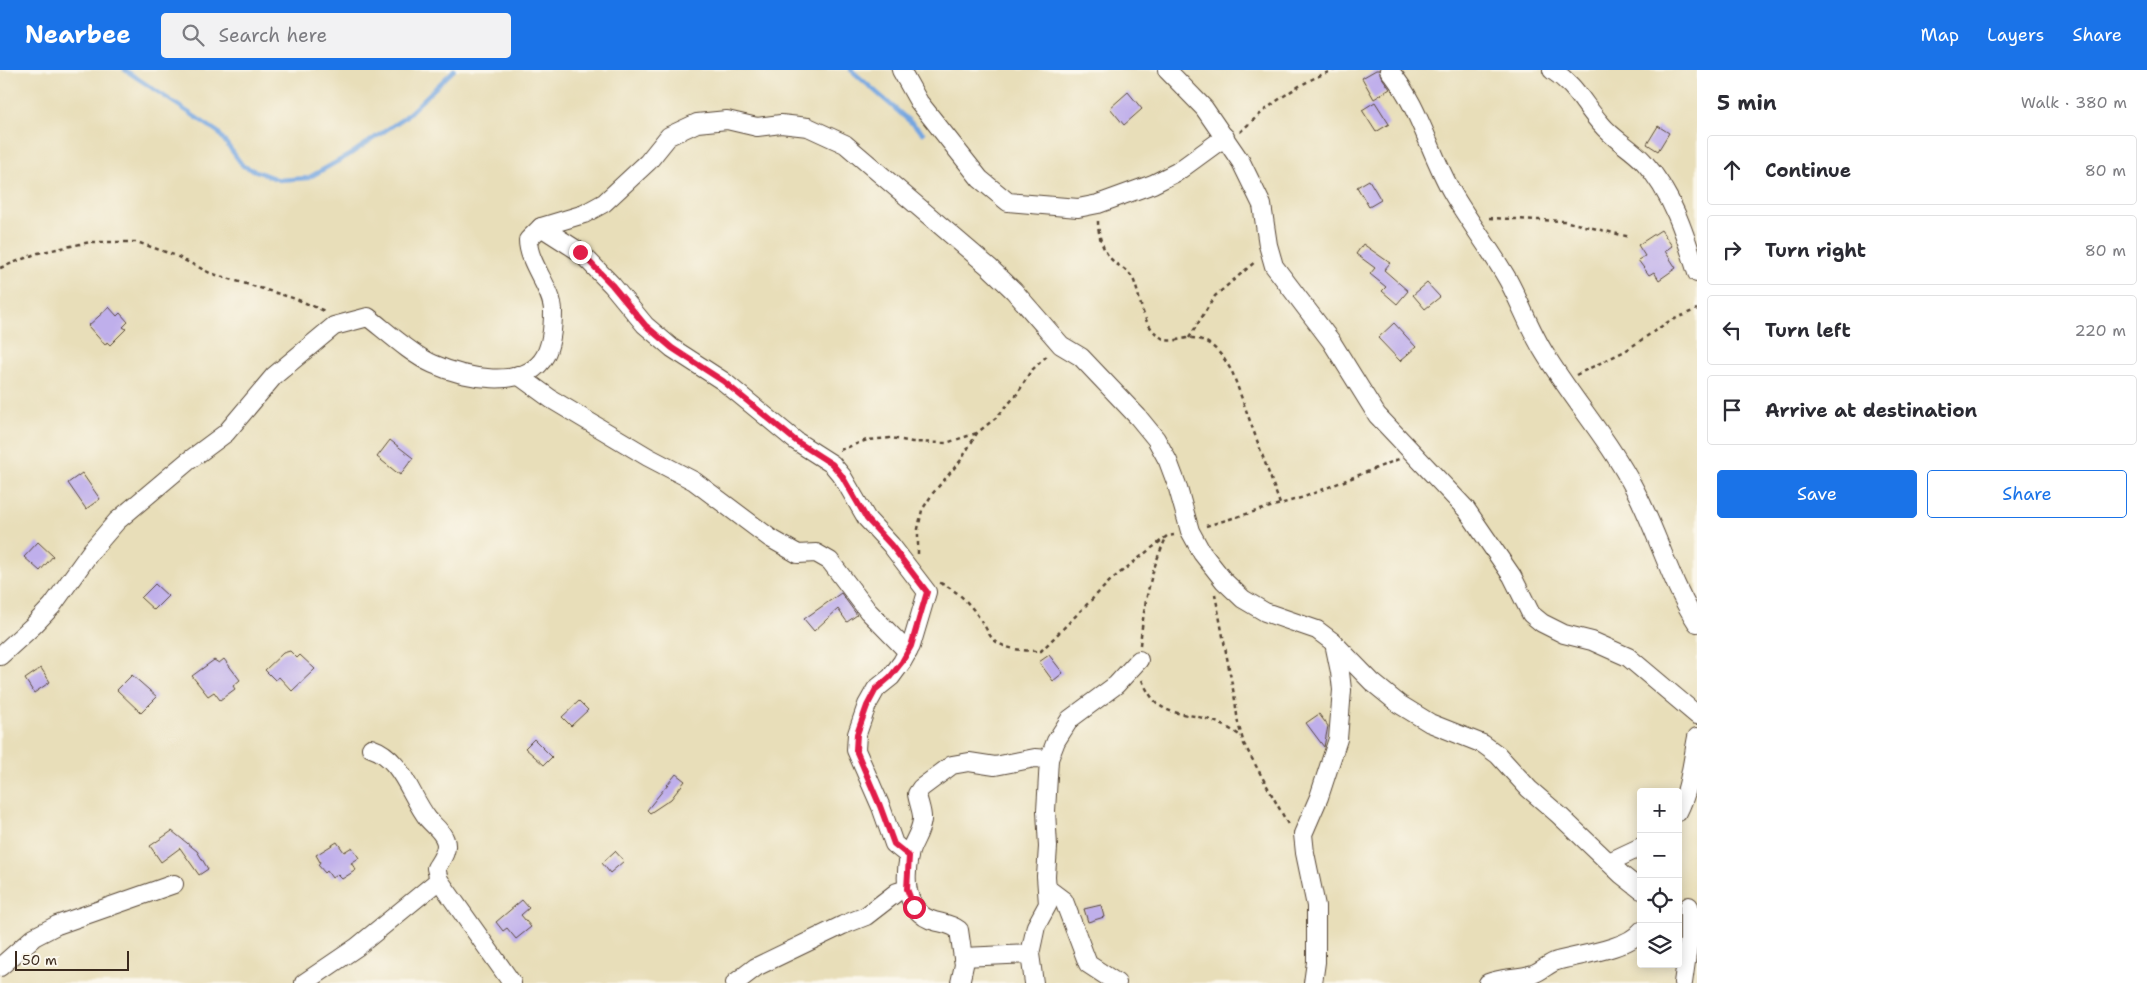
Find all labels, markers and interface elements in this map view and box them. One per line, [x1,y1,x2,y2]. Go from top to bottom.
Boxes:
search box [161,13,511,58]
text: Nearbee [25,19,131,51]
icon: search [179,21,207,49]
text: Search here [219,23,327,48]
text: Map [1921,23,1959,47]
text: Layers [1987,23,2044,47]
text: Share [2072,23,2122,47]
text: 5 min [1717,89,1777,117]
text: Walk · 380 m [2021,92,2127,113]
icon: ahead [1718,156,1746,184]
text: Continue [1765,158,1851,183]
text: 80 m [2085,160,2126,181]
icon: right [1718,236,1746,264]
text: Turn right [1765,238,1866,263]
text: 80 m [2085,240,2126,261]
route end [569,241,592,264]
icon: left [1718,316,1746,344]
text: Turn left [1765,318,1851,343]
text: 220 m [2074,320,2126,341]
icon: arrive [1718,396,1746,424]
text: Arrive at destination [1765,398,1977,423]
button: Save [1717,470,1917,518]
button: Share [1927,470,2127,518]
map controls [1637,788,1682,968]
button: + [1637,788,1682,833]
button: − [1637,833,1682,878]
button: locate [1637,878,1682,923]
route start [903,896,926,919]
button: layers [1637,923,1682,968]
scale bar [15,948,129,971]
text: 50 m [22,951,57,969]

